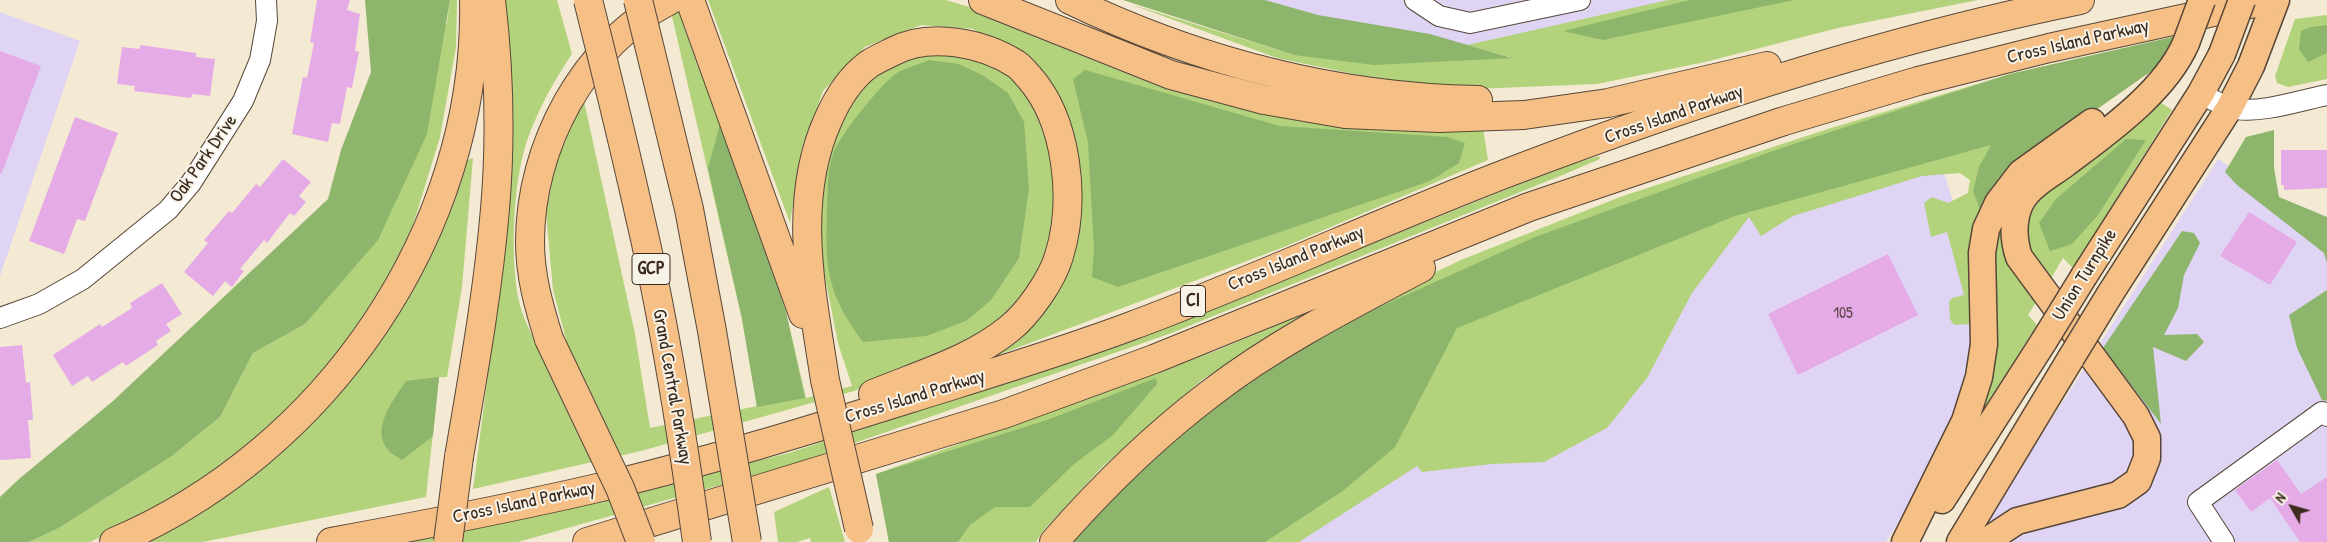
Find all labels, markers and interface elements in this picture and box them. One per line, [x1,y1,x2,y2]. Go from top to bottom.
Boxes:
street label: Cross Island Parkway [2005,15,2151,69]
street label: Cross Island Parkway [1602,81,1746,149]
street label: Oak Park Drive [165,111,243,207]
street label: Cross Island Parkway [1224,221,1368,297]
street label: Union Turnpike [2048,225,2122,325]
road number: GCP [632,253,670,284]
road number: CI [1180,286,1206,316]
house number: 105 [1833,304,1853,324]
street label: Grand Central Parkway [647,307,697,467]
street label: Cross Island Parkway [842,365,988,429]
street label: Cross Island Parkway [451,477,597,529]
north arrow [2267,482,2317,532]
text: N [2270,489,2290,506]

